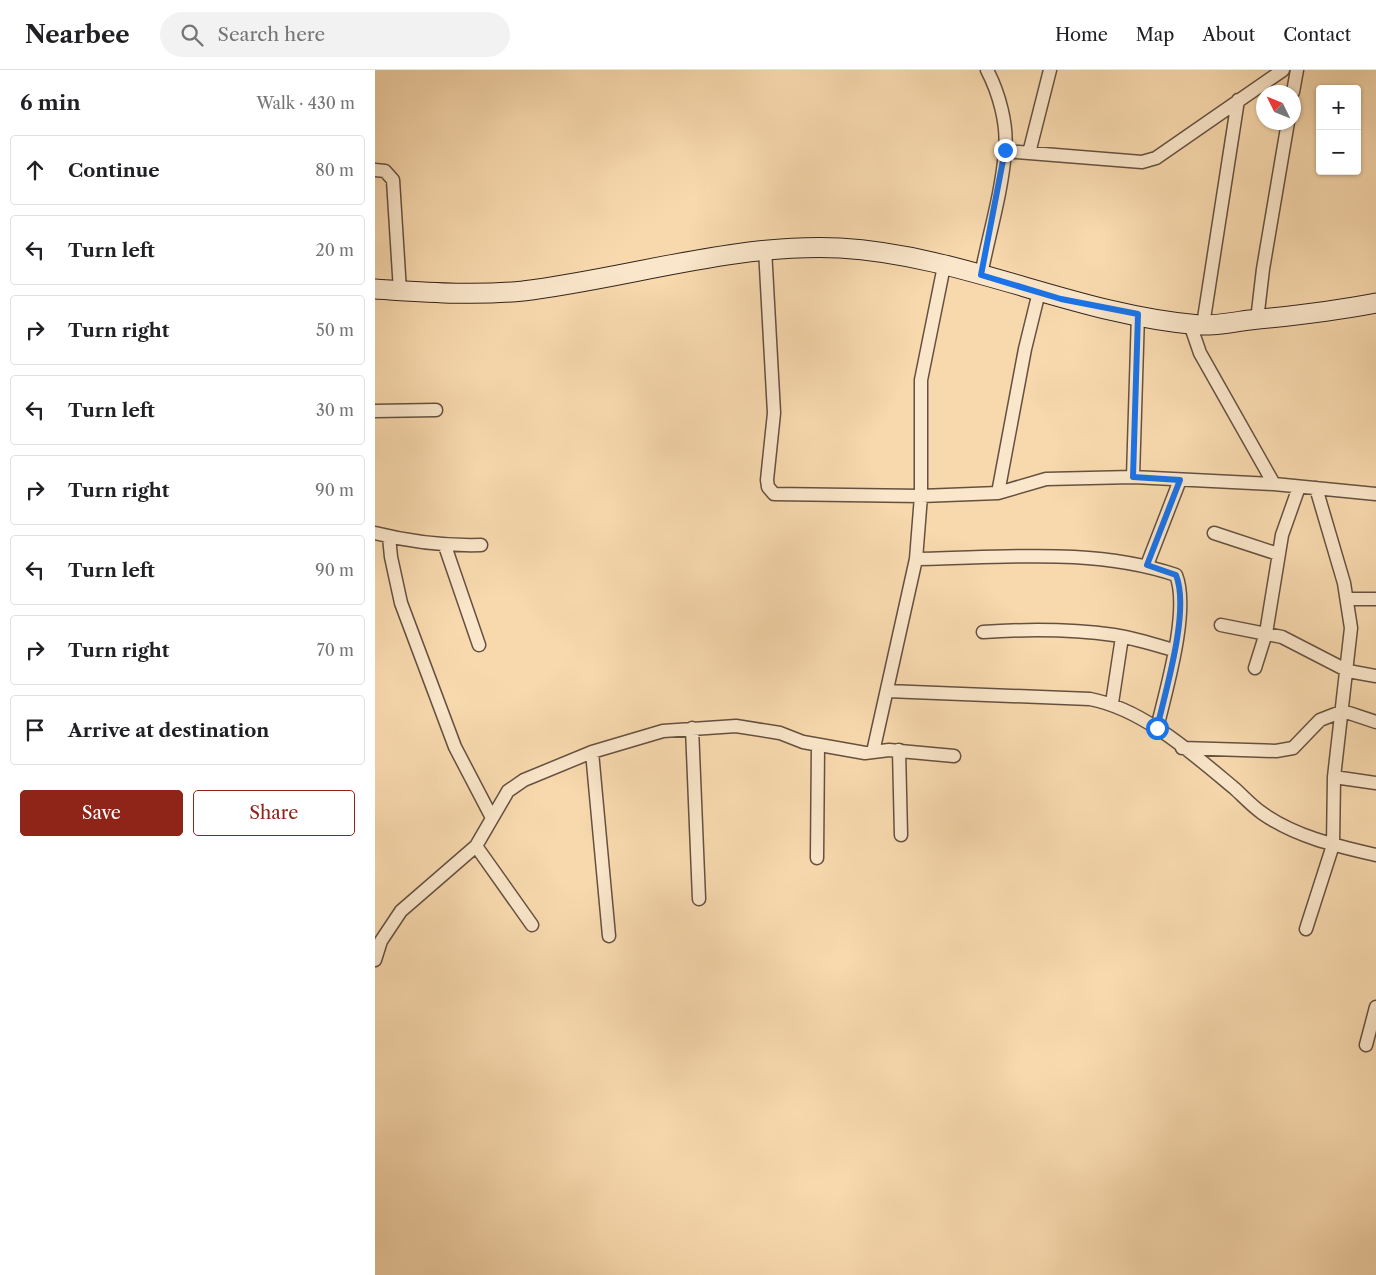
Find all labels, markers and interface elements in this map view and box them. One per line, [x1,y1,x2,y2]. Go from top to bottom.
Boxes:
search box [160,12,510,57]
text: Nearbee [25,20,130,49]
icon: search [178,21,206,49]
text: Search here [218,23,325,46]
text: Home [1055,24,1108,46]
text: Map [1136,24,1174,46]
text: About [1202,24,1255,46]
text: Contact [1283,24,1351,46]
north arrow [1256,85,1301,130]
map controls [1316,85,1361,175]
button: + [1316,85,1361,130]
text: 6 min [20,90,81,115]
text: Walk · 430 m [256,93,355,113]
button: − [1316,130,1361,175]
route end [994,139,1017,162]
icon: ahead [21,156,49,184]
text: Continue [68,159,160,182]
text: 80 m [315,160,354,180]
icon: left [21,236,49,264]
text: Turn left [68,239,155,262]
text: 20 m [315,240,354,260]
icon: right [21,316,49,344]
text: Turn right [68,319,169,342]
text: 50 m [316,320,354,340]
icon: left [21,396,49,424]
text: Turn left [68,399,155,422]
text: 30 m [316,400,354,420]
icon: right [21,476,49,504]
text: Turn right [68,479,169,502]
text: 90 m [315,480,354,500]
icon: left [21,556,49,584]
text: Turn left [68,559,155,582]
text: 90 m [315,560,354,580]
icon: right [21,636,49,664]
text: Turn right [68,639,169,662]
text: 70 m [317,640,354,660]
icon: arrive [21,716,49,744]
route start [1146,717,1169,740]
text: Arrive at destination [68,719,269,742]
button: Save [20,790,183,836]
button: Share [193,790,355,836]

